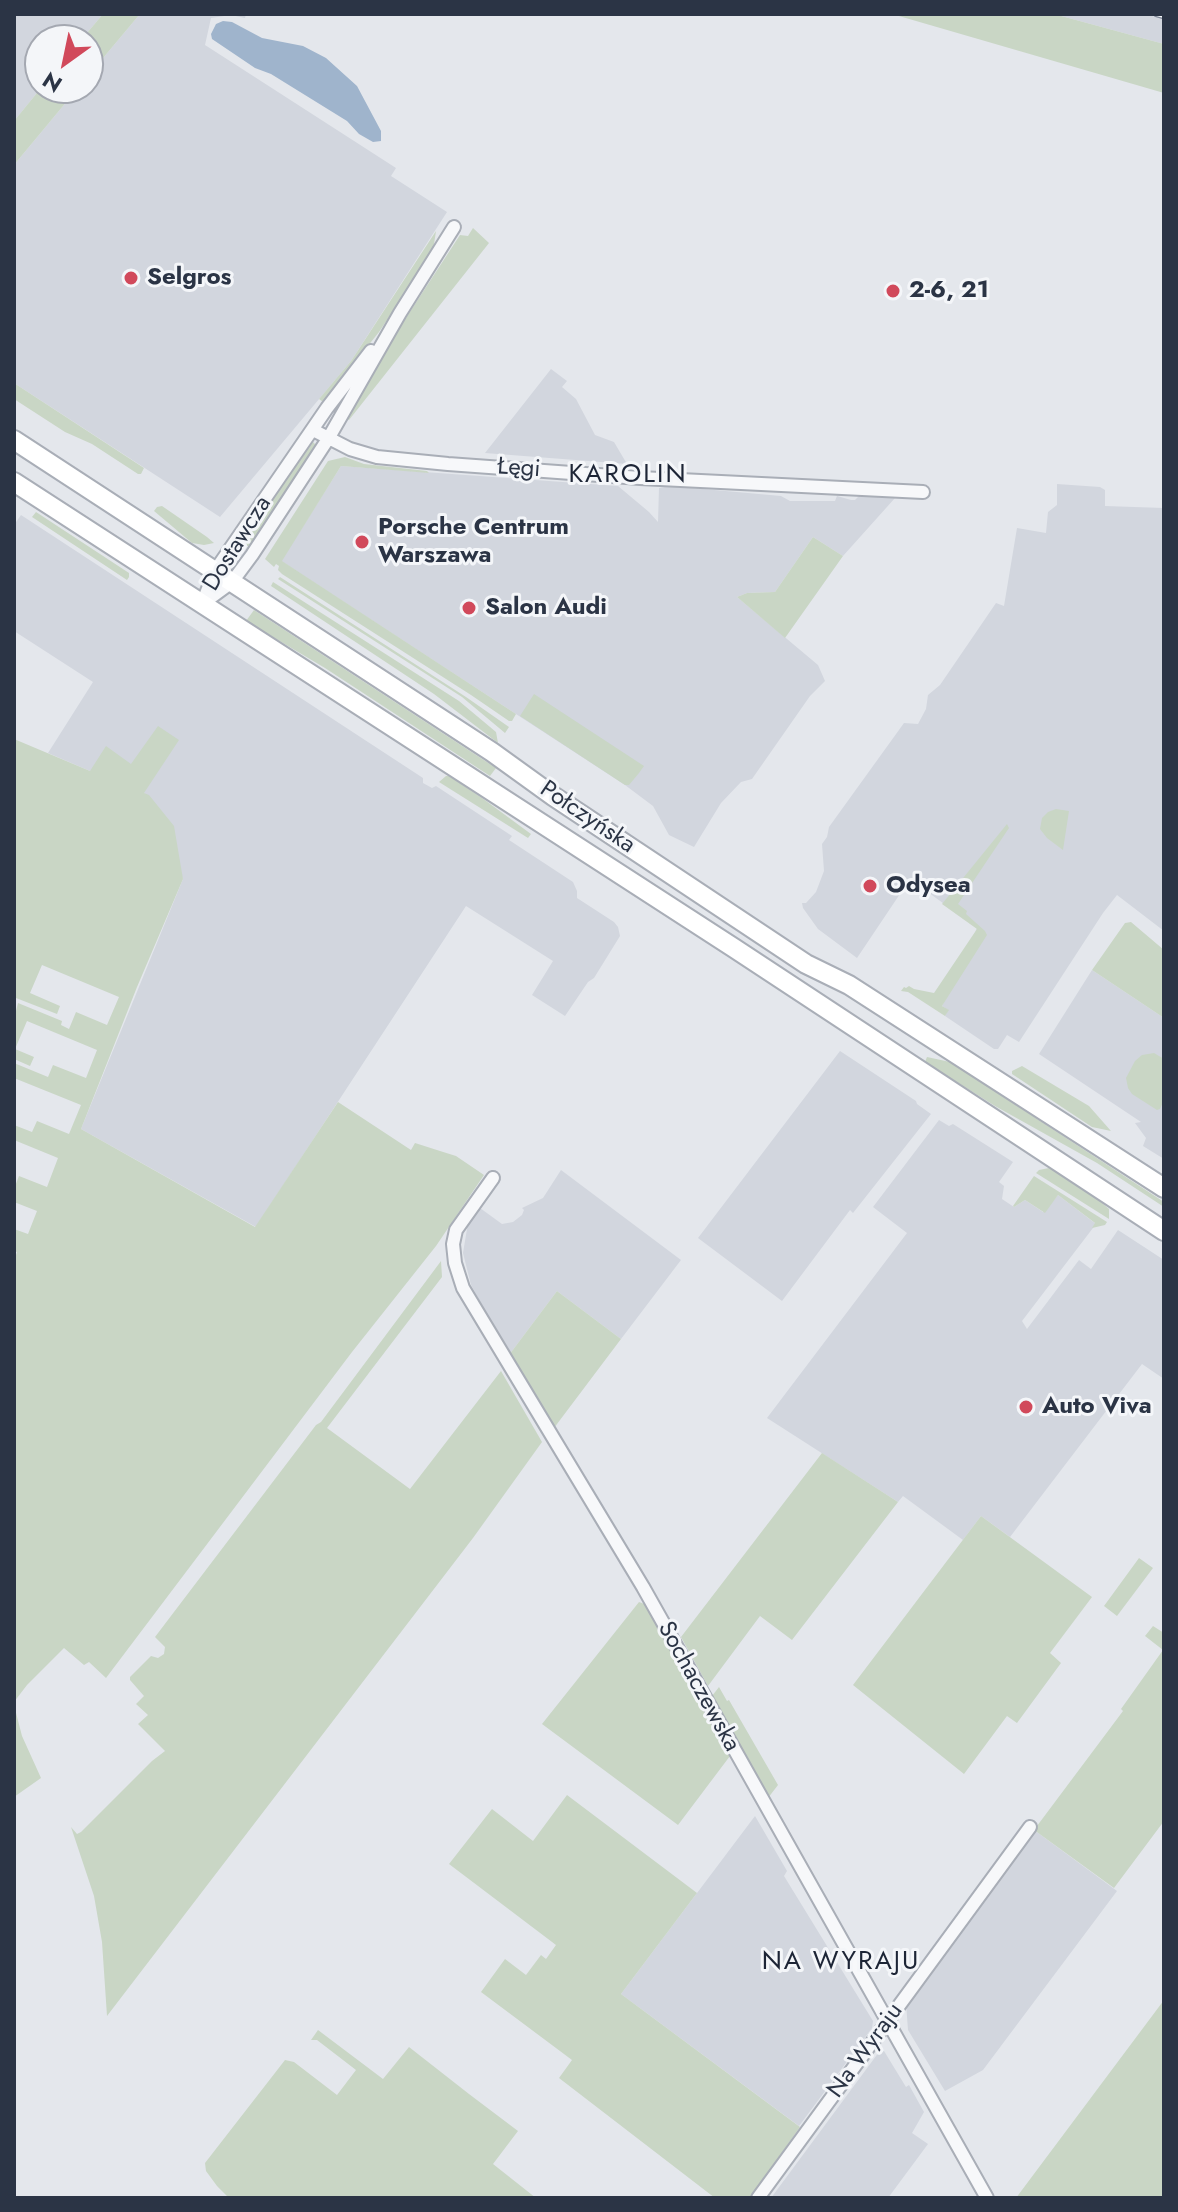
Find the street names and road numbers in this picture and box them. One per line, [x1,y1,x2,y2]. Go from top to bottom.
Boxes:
street label: Łęgi [497,453,541,485]
street label: Dostawcza [198,491,278,597]
street label: Połczyńska [534,776,640,860]
street label: Sochaczewska [650,1617,746,1757]
street label: Na Wyraju [822,1998,910,2104]

